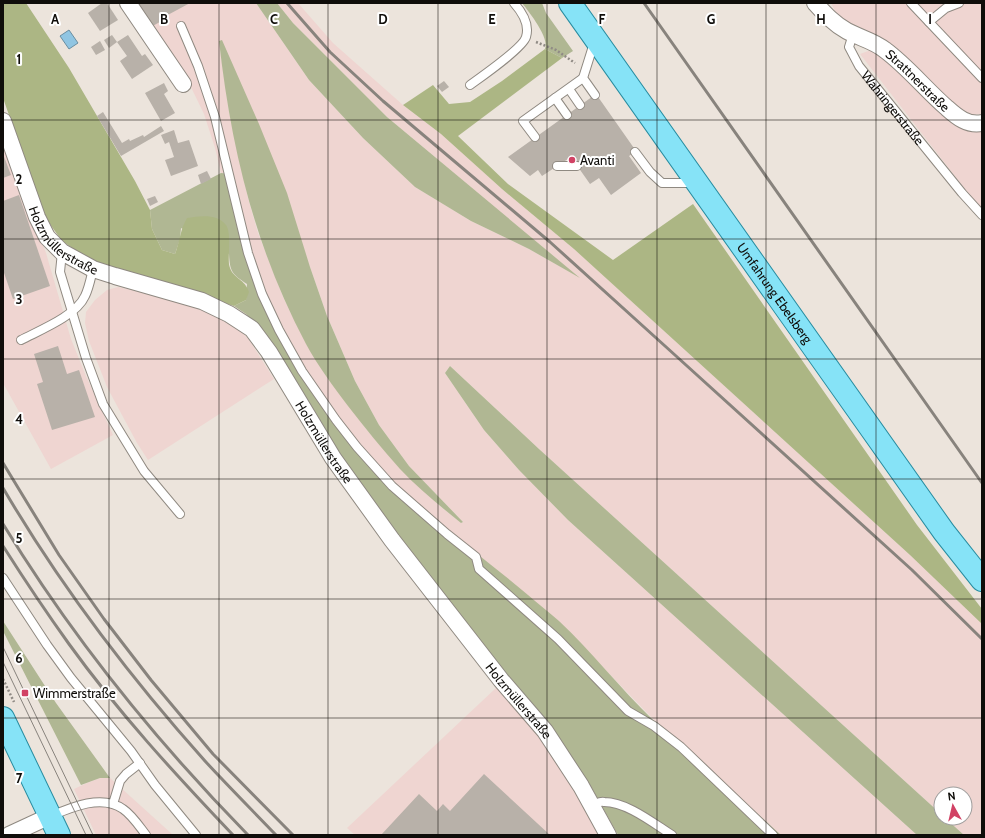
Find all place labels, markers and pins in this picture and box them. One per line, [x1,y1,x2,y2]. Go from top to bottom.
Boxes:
place label: Avanti [580,152,614,168]
marker: Avanti [567,155,577,165]
place label: Wimmerstraße [33,685,116,701]
marker: Wimmerstraße [20,688,30,698]

